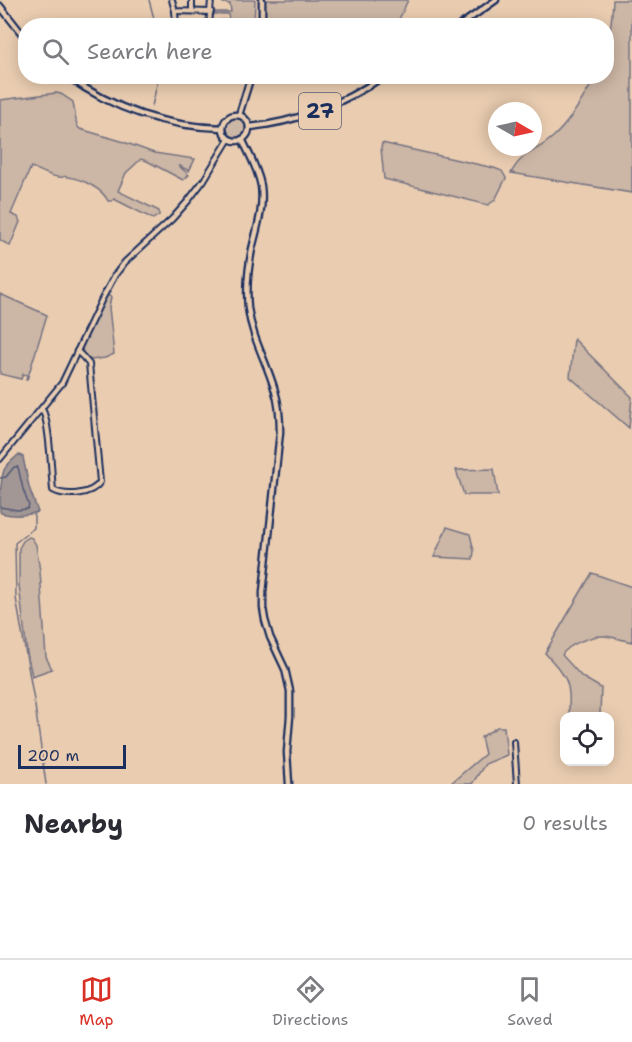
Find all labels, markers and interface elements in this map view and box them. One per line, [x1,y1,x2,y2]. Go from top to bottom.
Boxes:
search box [18,18,614,84]
icon: search [39,35,72,68]
text: Search here [87,37,213,66]
road number: 27 [299,93,341,129]
north arrow [488,102,542,156]
map controls [560,712,614,766]
button: locate [560,712,614,766]
scale bar [18,742,126,770]
text: 200 m [27,745,79,766]
text: Nearby [24,806,123,841]
text: 0 results [522,810,608,836]
tab: Map [79,973,114,1030]
tab: Directions [272,973,349,1030]
tab: Saved [507,973,553,1030]

